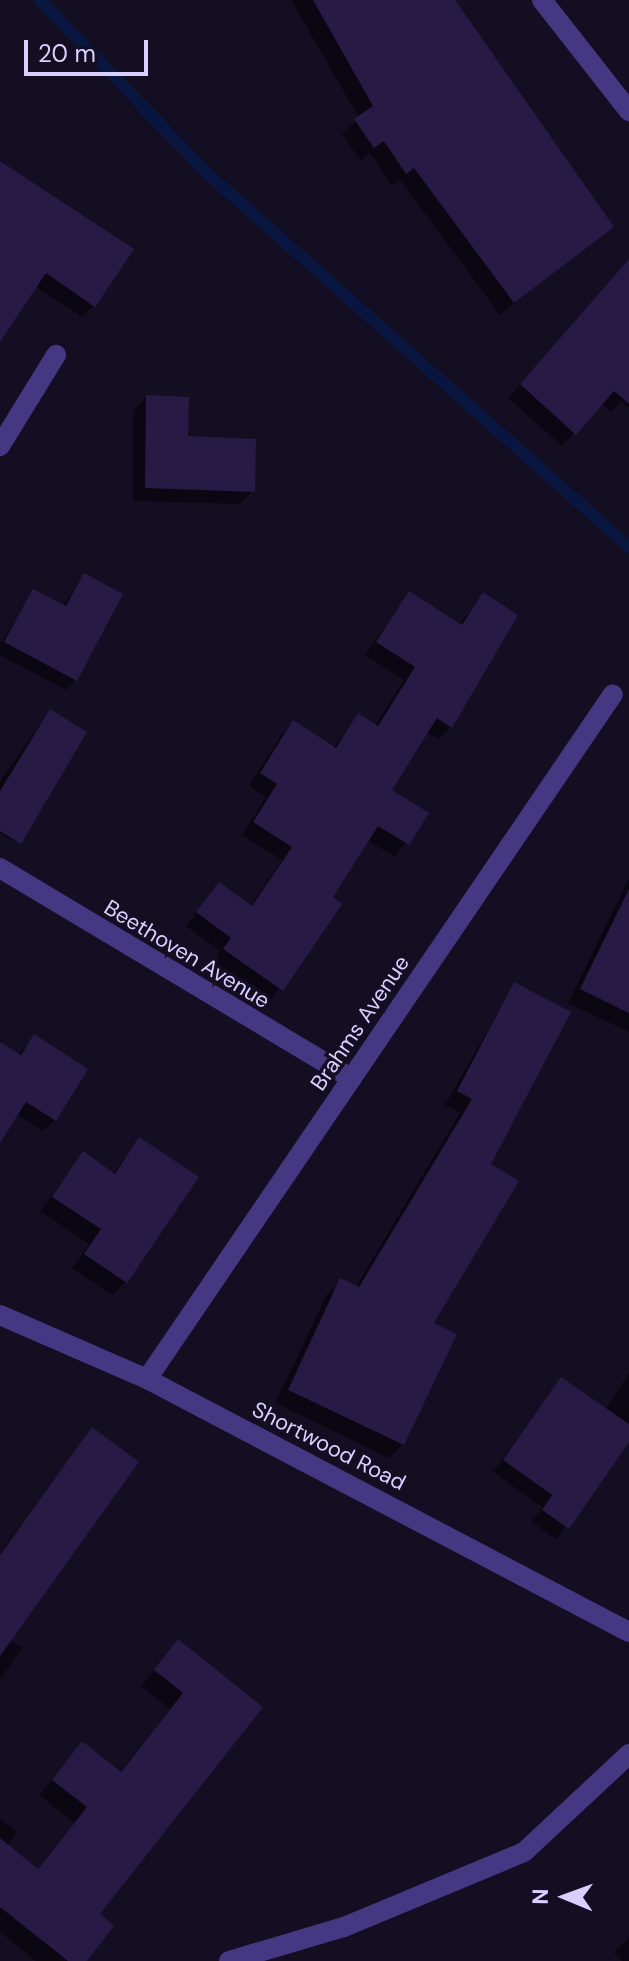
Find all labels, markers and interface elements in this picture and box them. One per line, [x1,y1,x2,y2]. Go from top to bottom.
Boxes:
scale bar [28,24,152,74]
text: 20 m [38,38,96,69]
street label: Beethoven Avenue [99,894,275,1014]
street label: Brahms Avenue [305,950,415,1096]
street label: Shortwood Road [248,1396,410,1496]
north arrow [525,1857,605,1937]
text: N [526,1888,555,1905]

